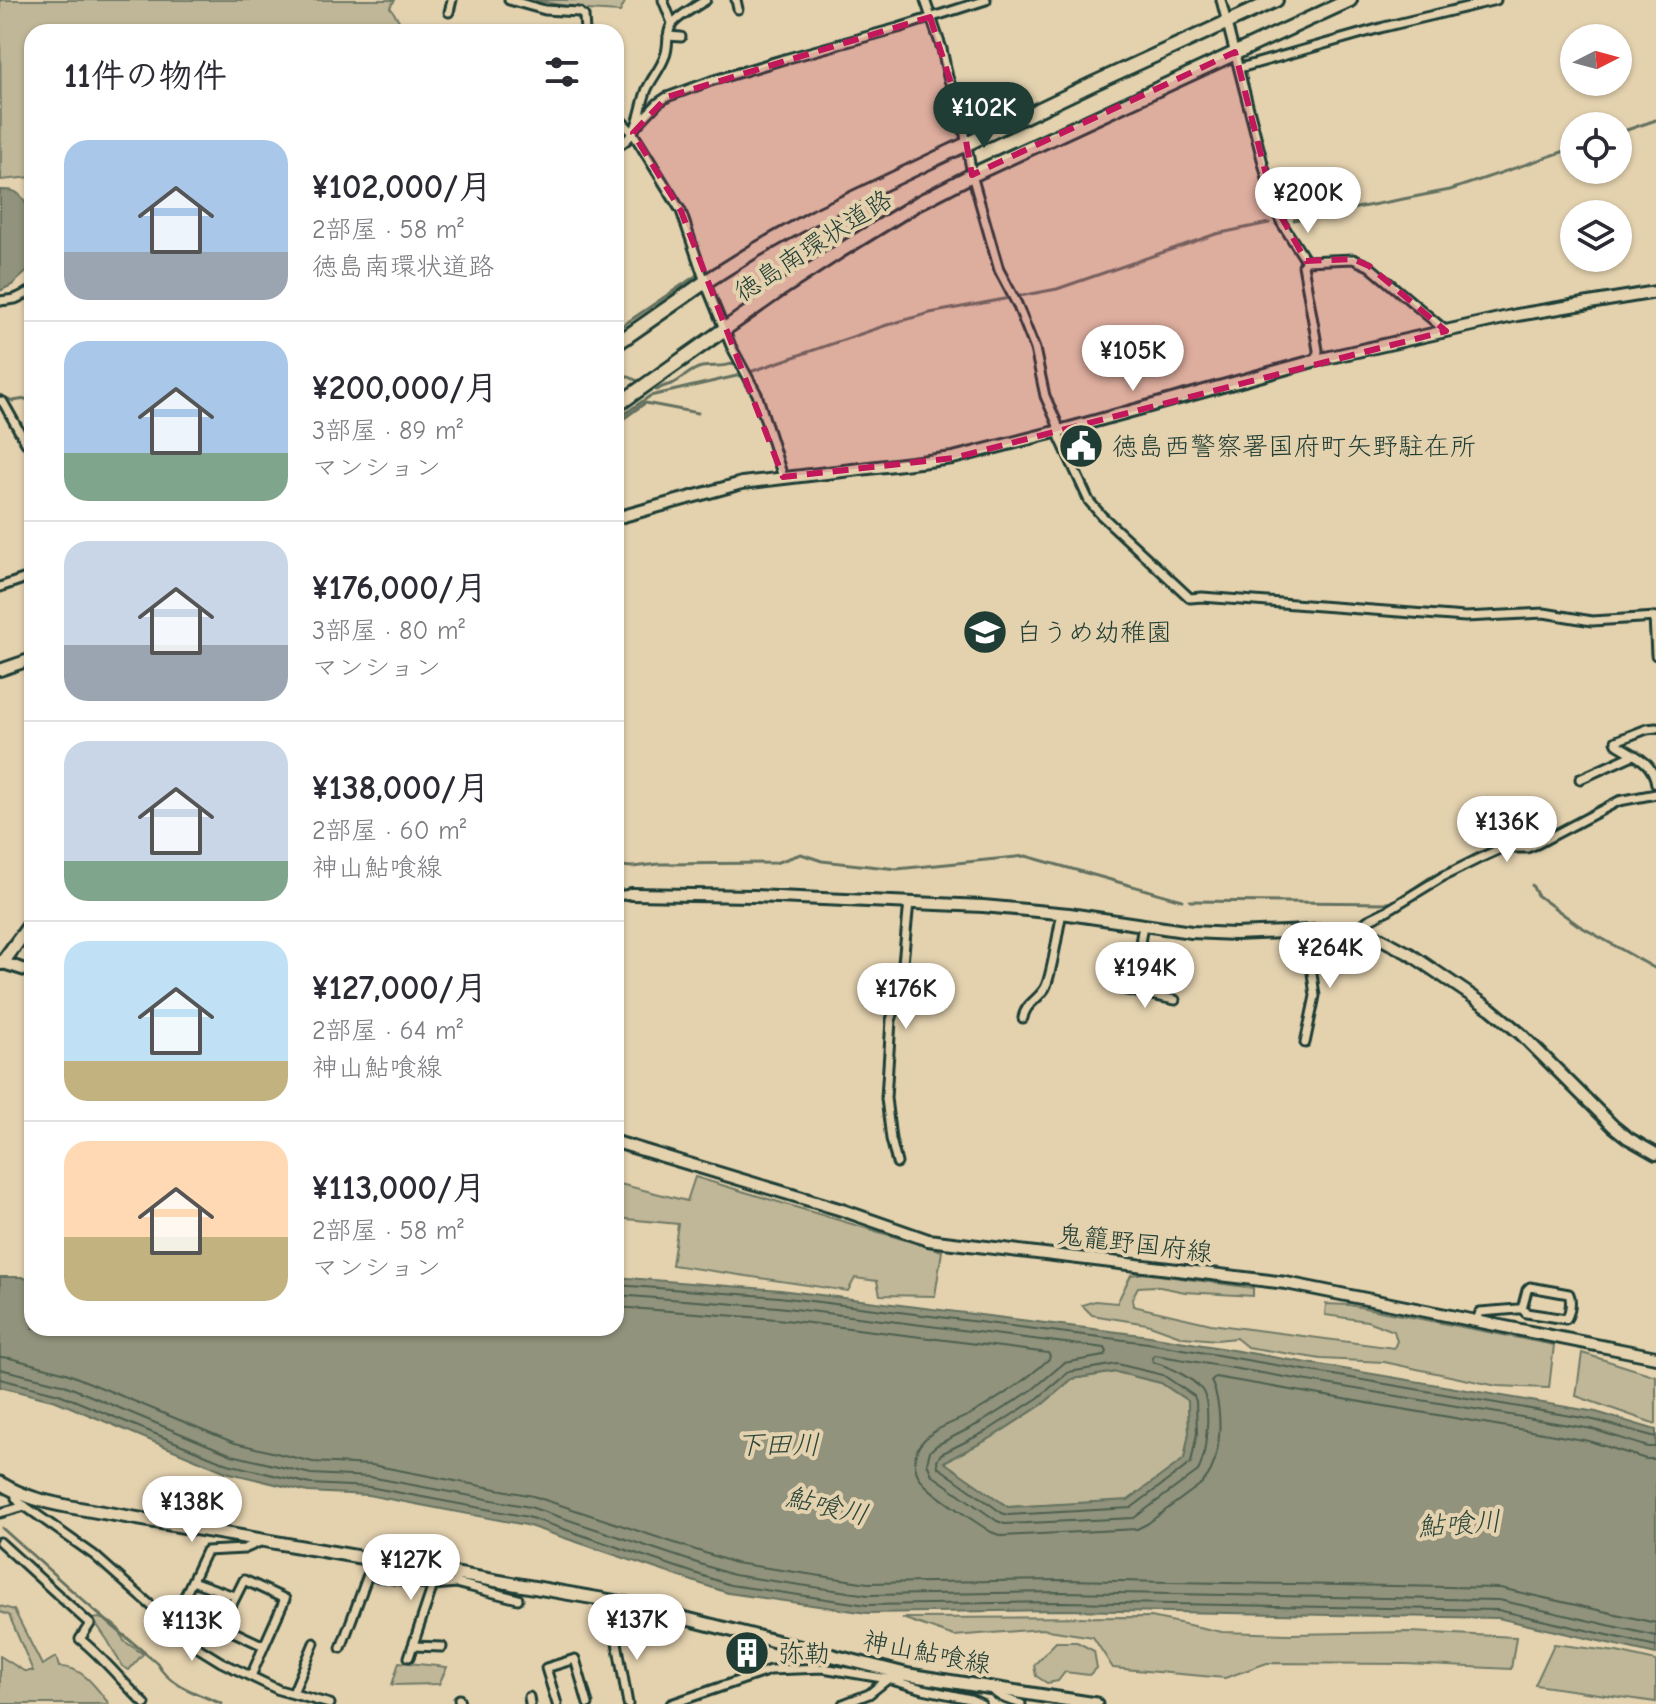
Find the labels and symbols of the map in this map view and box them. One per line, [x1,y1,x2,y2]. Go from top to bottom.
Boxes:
north arrow [1560,24,1632,96]
pin: ¥102K [928,82,1040,150]
pin: ¥200K [1252,167,1364,235]
street label: 徳島南環状道路 [729,184,898,308]
pin: ¥105K [1077,325,1189,393]
public building icon: 徳島西警察署国府町矢野駐在所 [1057,422,1105,470]
place label: 徳島西警察署国府町矢野駐在所 [1112,432,1476,462]
school or university icon: 白うめ幼稚園 [961,608,1009,656]
place label: 白うめ幼稚園 [1016,618,1172,648]
pin: ¥136K [1451,796,1563,864]
pin: ¥264K [1274,922,1386,990]
pin: ¥194K [1089,942,1201,1010]
pin: ¥176K [850,963,962,1031]
street label: 鬼籠野国府線 [1056,1220,1214,1268]
water label: 下田川 [736,1429,820,1461]
pin: ¥138K [136,1476,248,1544]
water label: 鮎喰川 [782,1480,871,1532]
water label: 鮎喰川 [1416,1505,1502,1543]
pin: ¥127K [355,1534,467,1602]
pin: ¥137K [581,1594,693,1662]
pin: ¥113K [136,1595,248,1663]
street label: 神山鮎喰線 [860,1626,993,1680]
building icon: 弥勒 [723,1629,771,1677]
place label: 弥勒 [778,1639,830,1669]

